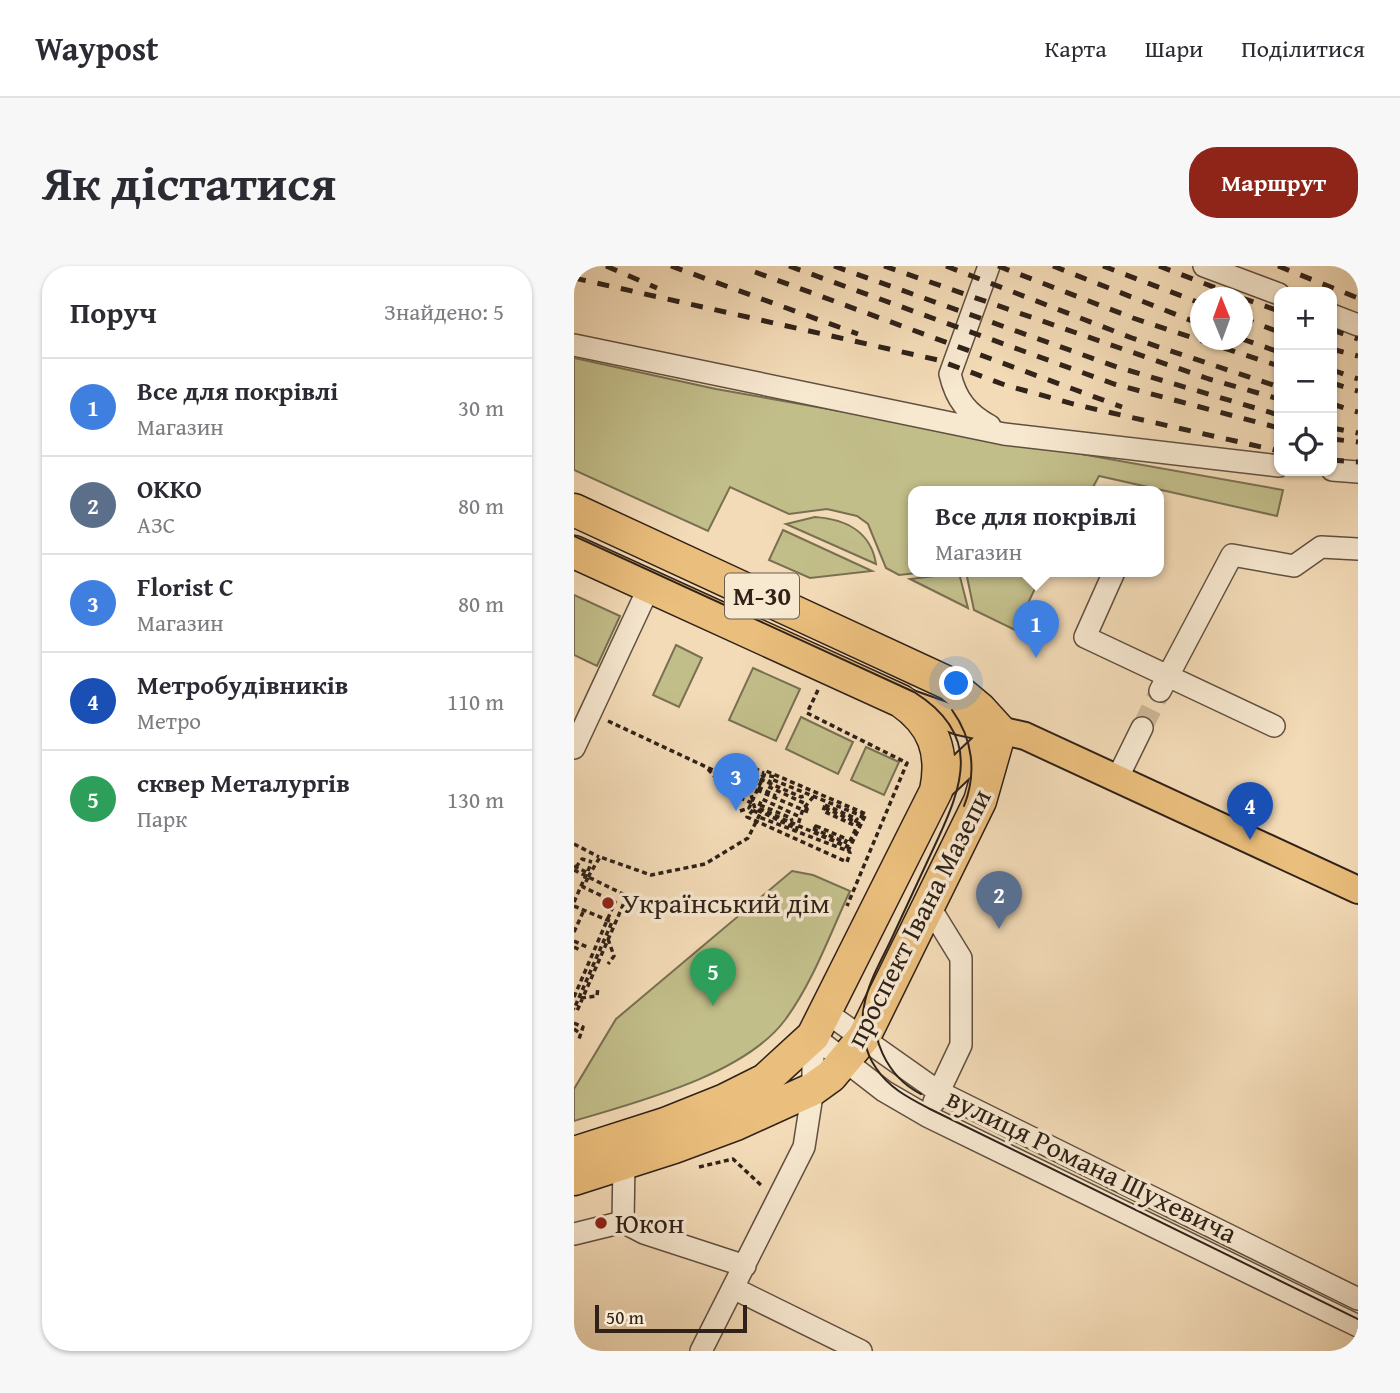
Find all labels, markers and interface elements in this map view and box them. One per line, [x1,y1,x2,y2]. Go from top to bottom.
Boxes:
text: Waypost [35,24,159,72]
text: Карта [1044,31,1107,66]
text: Шари [1145,31,1203,66]
text: Поділитися [1241,31,1365,66]
text: Як дістатися [42,146,336,218]
button: Маршрут [1189,147,1358,218]
north arrow [1190,287,1253,350]
map controls [1274,287,1337,476]
button: + [1274,287,1337,350]
text: Поруч [70,290,157,334]
text: Знайдено: 5 [384,295,504,328]
button: − [1274,350,1337,413]
text: Все для покрівлі [137,371,338,410]
text: 1 [87,391,99,424]
text: 30 m [458,391,504,424]
text: Магазин [137,410,224,443]
button: locate [1274,413,1337,476]
text: OKKO [137,469,202,508]
popup [908,486,1164,577]
text: 2 [87,489,99,522]
text: 80 m [458,489,504,522]
text: Все для покрівлі [935,496,1137,535]
text: АЗС [137,508,175,541]
text: Магазин [935,535,1022,568]
text: Florist C [137,567,234,606]
road number: М-30 [725,574,799,618]
text: 3 [87,587,99,620]
text: 80 m [458,587,504,620]
pin: 1 [1013,600,1059,658]
text: Магазин [137,606,224,639]
text: Метробудівників [137,665,349,704]
your location [939,666,973,700]
text: 4 [87,685,99,718]
text: 110 m [447,685,504,718]
text: Метро [137,704,201,737]
pin: 3 [713,753,759,811]
text: сквер Металургів [137,763,350,802]
street label: проспект Івана Мазепи [835,781,1001,1054]
pin: 4 [1227,782,1273,840]
text: 5 [87,783,99,816]
text: 130 m [447,783,504,816]
text: Парк [137,802,187,835]
pin: 2 [976,871,1022,929]
place label: Український дім [622,882,830,923]
marker: Український дім [600,895,616,911]
pin: 5 [690,948,736,1006]
street label: вулиця Романа Шухевича [940,1076,1245,1253]
place label: Юкон [615,1202,684,1243]
marker: Юкон [593,1215,609,1231]
scale bar [595,1302,747,1334]
text: 50 m [606,1303,644,1331]

